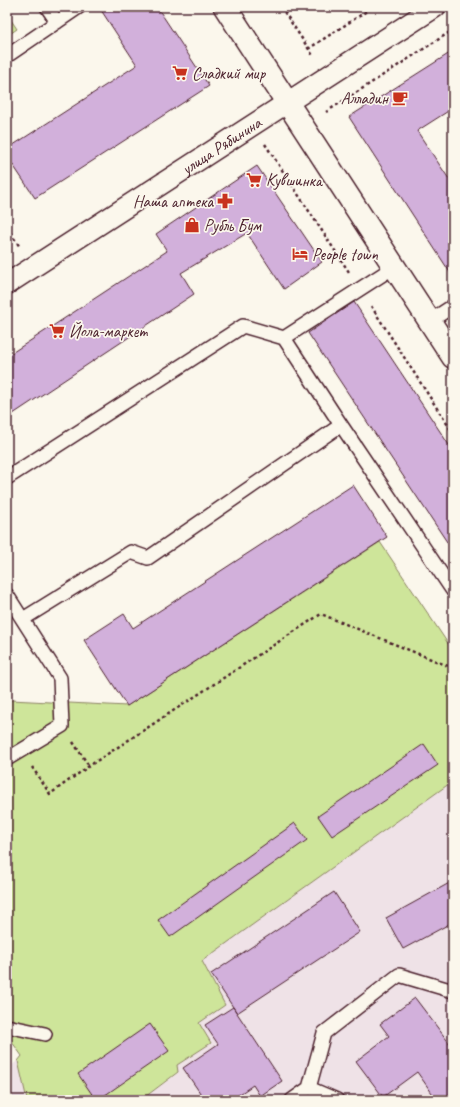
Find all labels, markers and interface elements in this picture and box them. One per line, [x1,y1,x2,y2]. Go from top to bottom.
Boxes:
place label: Сладкий мир [192,63,267,84]
supermarket icon: Сладкий мир [171,64,189,82]
place label: Алладин [341,88,389,109]
cafe icon: Алладин [391,89,409,107]
street label: улица Рябинина [177,112,267,180]
place label: Кувшинка [266,170,324,191]
supermarket icon: Кувшинка [245,171,263,189]
place label: Наша аптека [133,191,214,212]
pharmacy icon: Наша аптека [216,192,234,210]
place label: Рубль Бум [204,215,262,236]
shop icon: Рубль Бум [183,216,201,234]
place label: People town [312,244,378,265]
hotel icon: People town [291,245,309,263]
place label: Йола-маркет [69,321,148,342]
supermarket icon: Йола-маркет [48,322,66,340]

